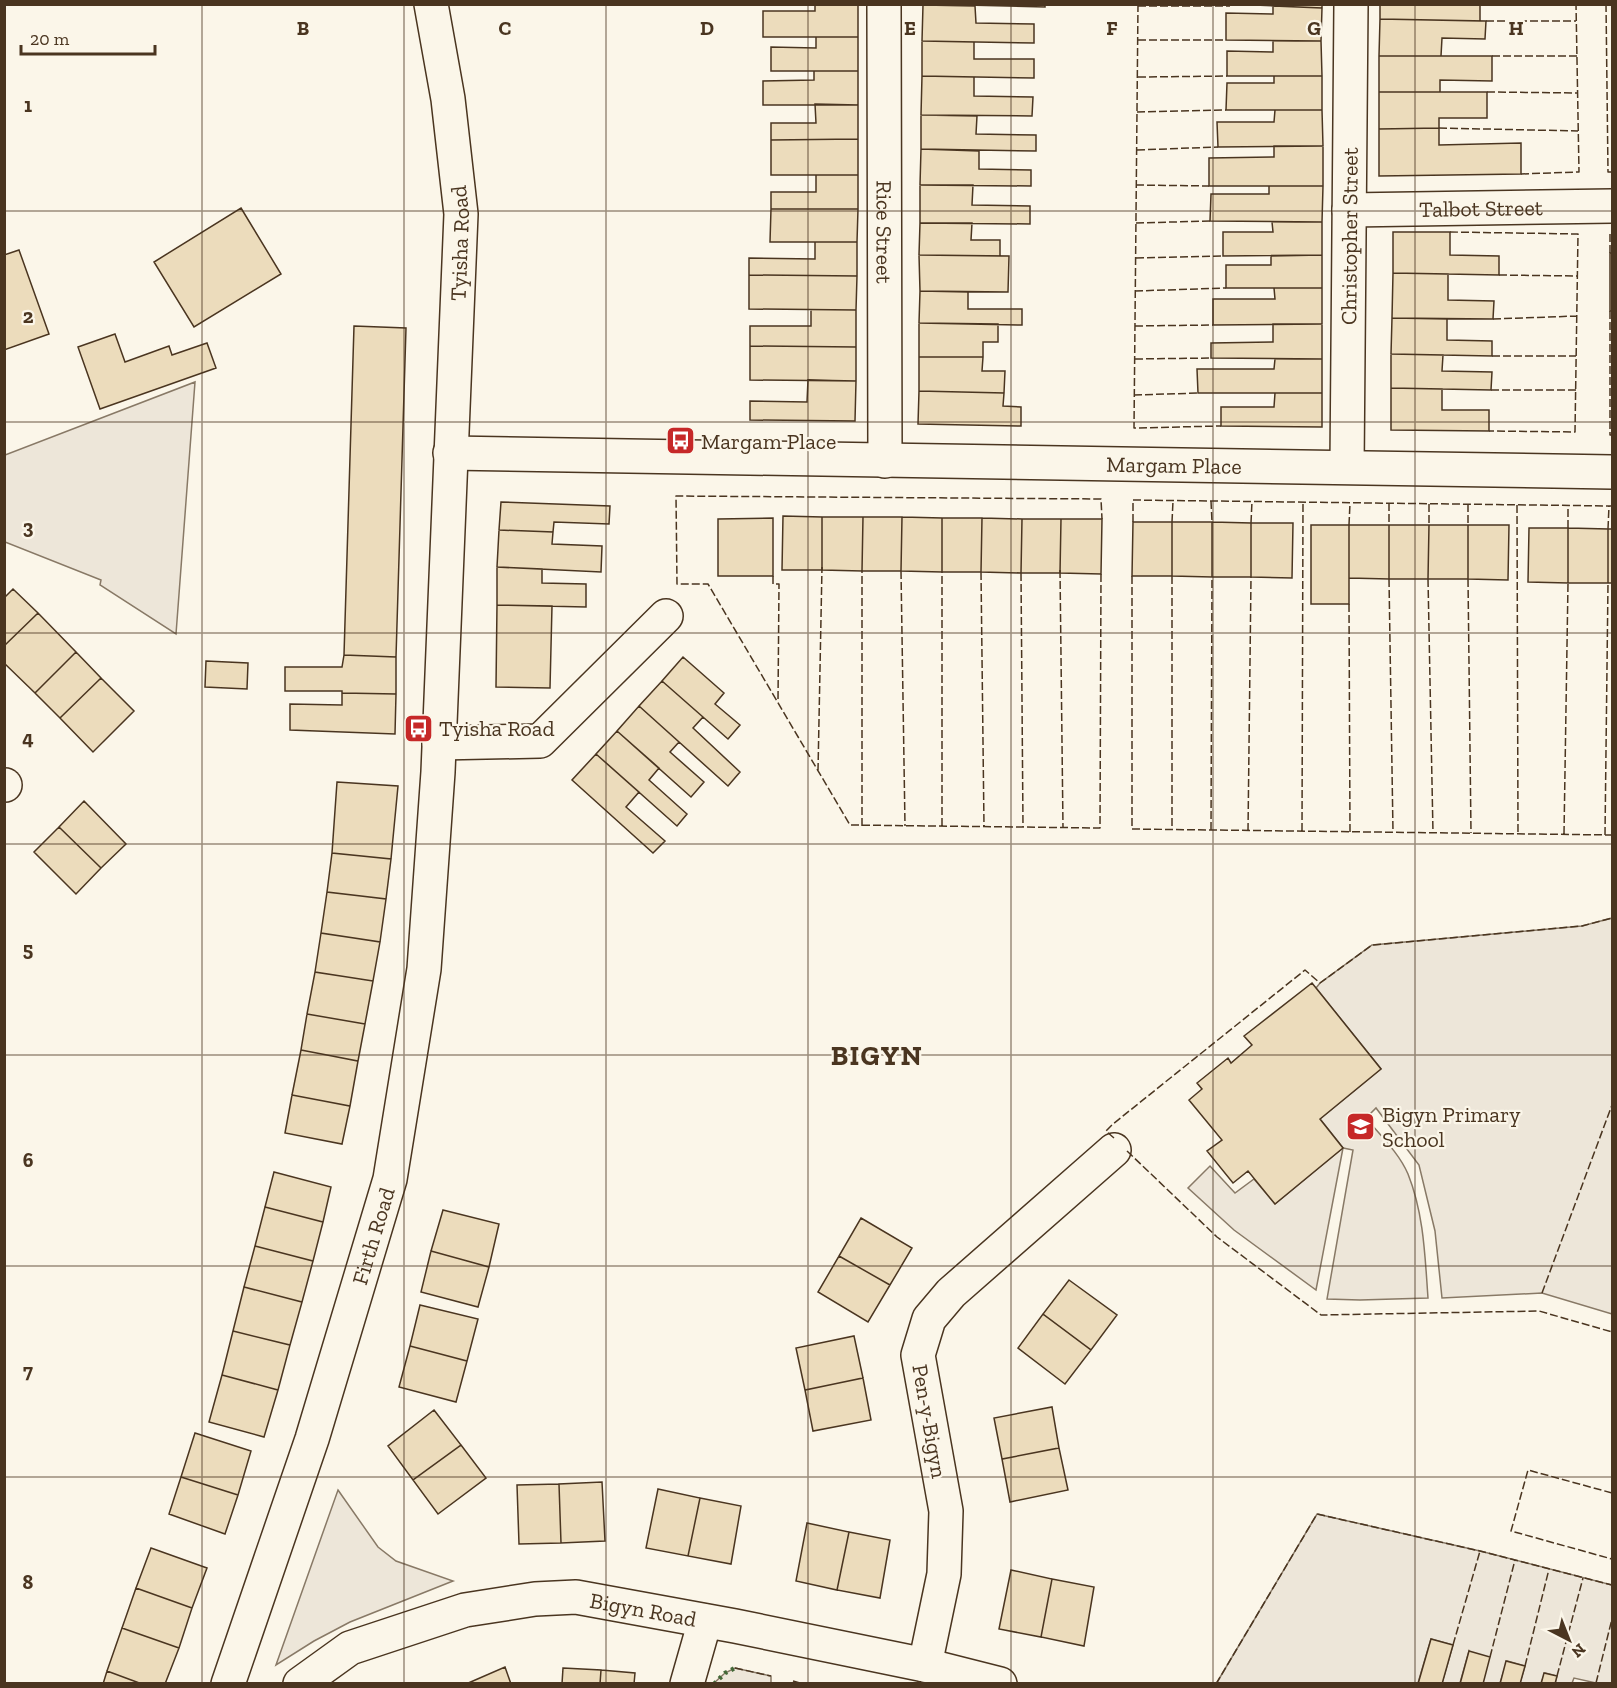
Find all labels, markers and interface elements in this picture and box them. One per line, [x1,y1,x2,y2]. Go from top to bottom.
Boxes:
text: B [297,16,309,40]
text: C [499,16,512,40]
text: D [700,16,714,40]
text: E [904,16,916,40]
text: F [1106,16,1118,40]
text: G [1307,16,1321,40]
text: H [1508,16,1524,40]
scale bar [21,18,154,56]
text: 20 m [30,28,70,50]
text: 1 [24,93,32,117]
street label: Christopher Street [1335,146,1364,325]
street label: Rice Street [870,180,898,284]
street label: Tyisha Road [444,184,476,301]
street label: Talbot Street [1419,194,1544,223]
text: 2 [23,304,34,328]
bus stop icon: Margam Place [664,425,696,457]
place label: Margam Place [701,428,836,455]
street label: Margam Place [1106,451,1242,480]
text: 3 [23,515,34,539]
bus stop icon: Tyisha Road [402,712,434,744]
place label: Tyisha Road [439,715,554,742]
text: 4 [22,726,34,750]
text: 5 [23,937,33,961]
district label: BIGYN [831,1039,923,1072]
place label: Bigyn Primary School [1382,1101,1521,1153]
school or university icon: Bigyn Primary School [1345,1111,1377,1143]
text: 6 [23,1148,34,1172]
street label: Firth Road [346,1184,401,1288]
text: 7 [23,1359,33,1383]
street label: Pen-y-Bigyn [906,1362,953,1480]
text: 8 [23,1570,34,1594]
street label: Bigyn Road [588,1587,699,1633]
north arrow [1539,1610,1599,1670]
text: N [1568,1640,1590,1662]

